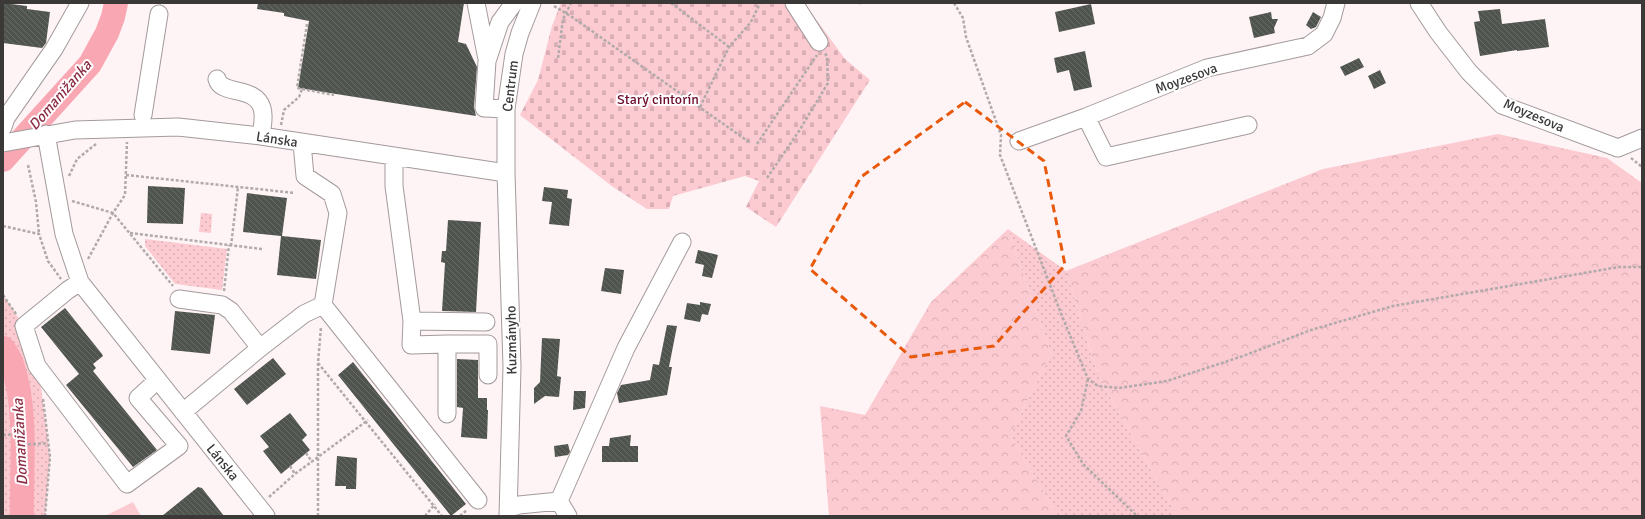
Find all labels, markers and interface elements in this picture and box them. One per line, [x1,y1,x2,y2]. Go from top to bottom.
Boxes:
water label: Domanižanka [25,56,96,134]
street label: Centrum [499,59,522,113]
street label: Moyzesova [1153,59,1219,98]
park label: Starý cintorín [617,91,699,108]
street label: Moyzesova [1501,95,1567,136]
street label: Lánska [255,128,299,151]
street label: Kuzmányho [502,305,521,375]
water label: Domanižanka [9,398,31,486]
street label: Lánska [203,441,242,484]

